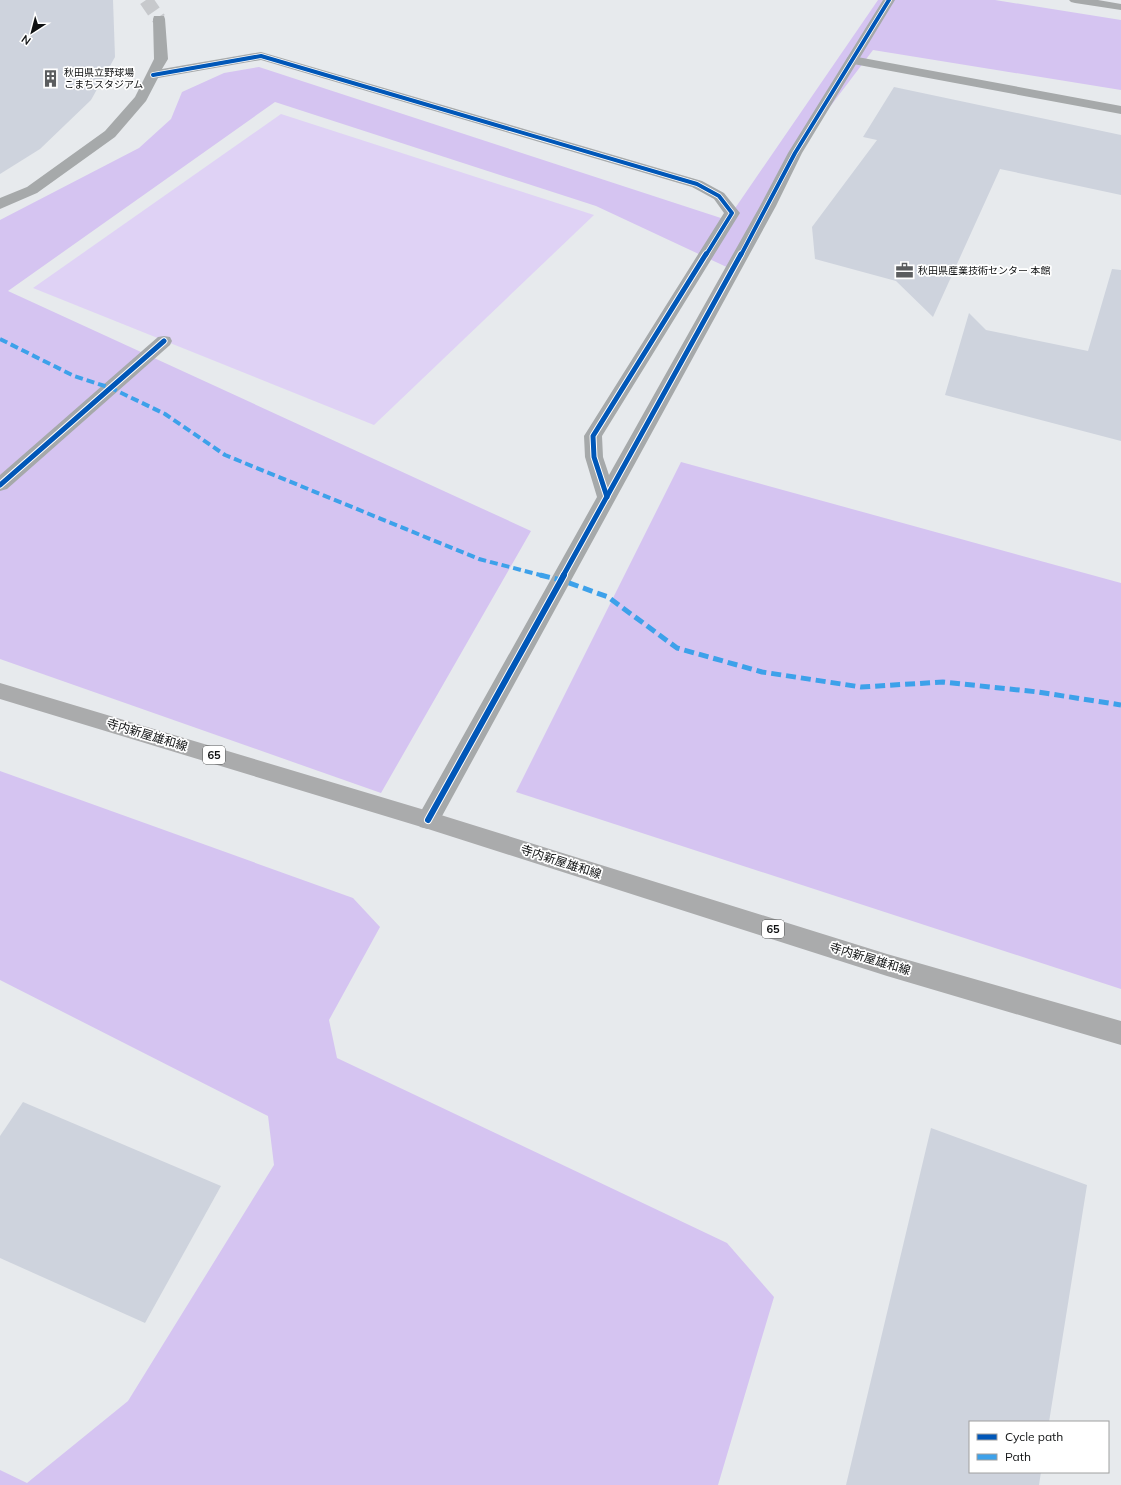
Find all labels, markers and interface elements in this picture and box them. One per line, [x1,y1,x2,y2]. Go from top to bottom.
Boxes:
north arrow [12,12,52,52]
text: N [19,32,34,48]
place label: 秋田県立野球場 こまちスタジアム [64,66,143,91]
building icon: 秋田県立野球場 こまちスタジアム [41,68,61,88]
office icon: 秋田県産業技術センター 本館 [895,260,915,280]
place label: 秋田県産業技術センター 本館 [918,264,1051,277]
street label: 寺内新屋雄和線 [105,715,190,754]
road number: 65 [203,746,225,764]
street label: 寺内新屋雄和線 [519,841,603,882]
road number: 65 [762,920,784,938]
street label: 寺内新屋雄和線 [828,939,913,978]
legend [969,1421,1109,1473]
text: Cycle path [1005,1429,1063,1444]
text: Path [1005,1449,1031,1464]

